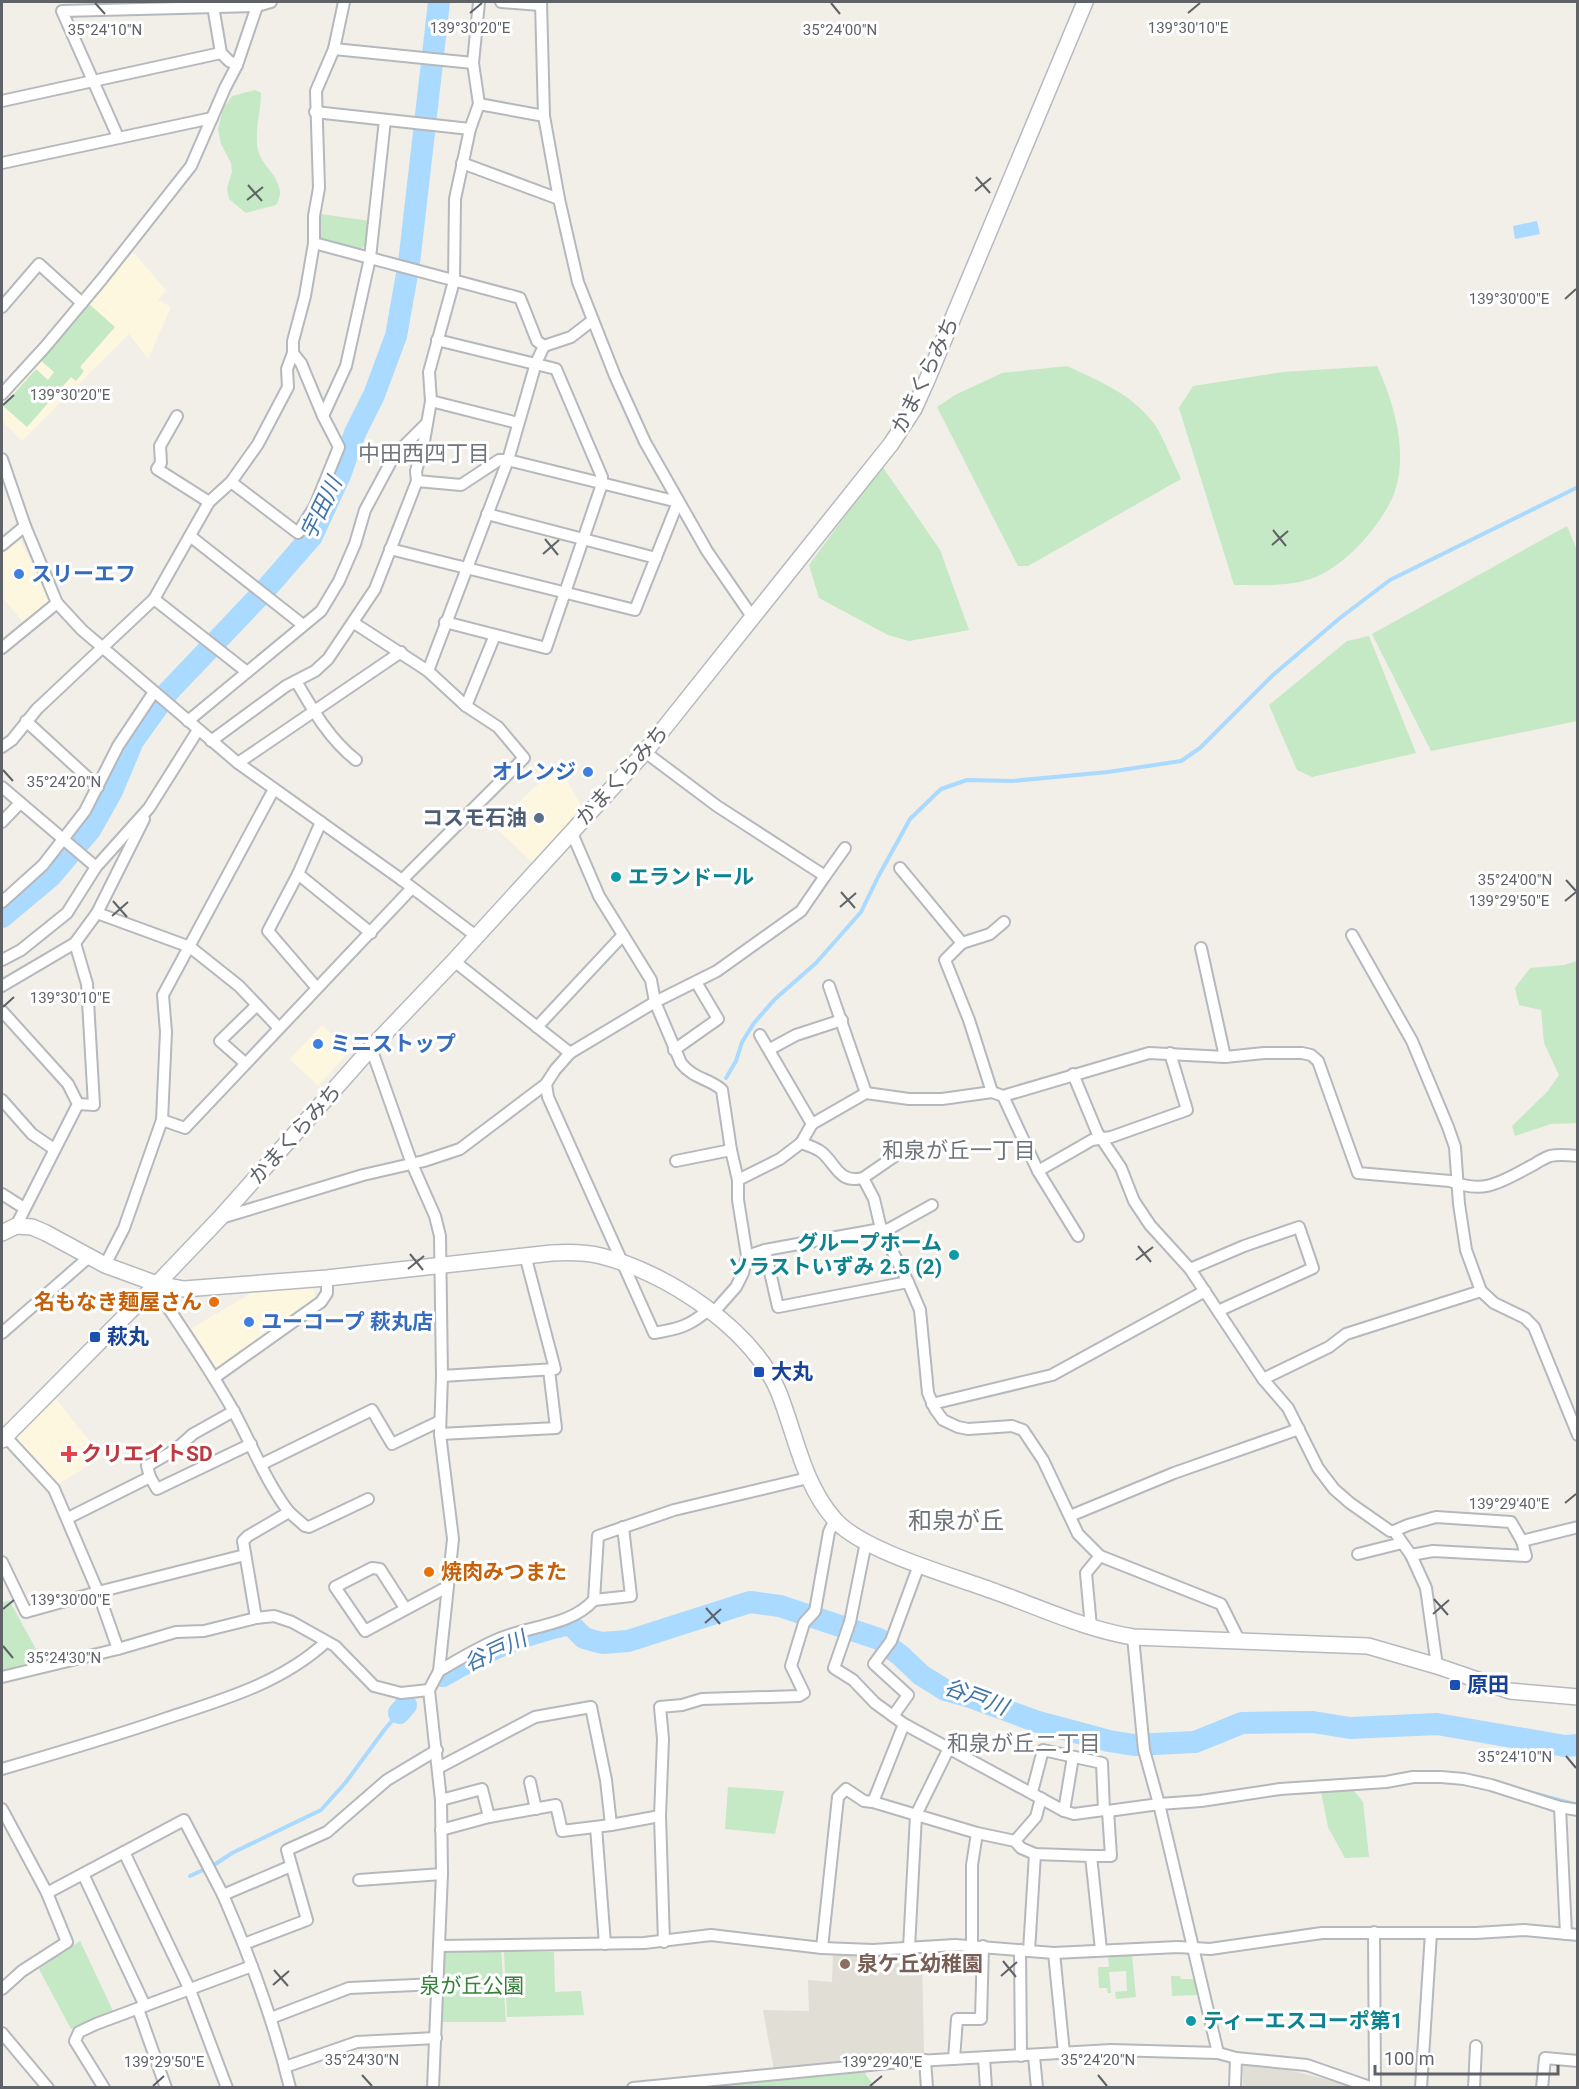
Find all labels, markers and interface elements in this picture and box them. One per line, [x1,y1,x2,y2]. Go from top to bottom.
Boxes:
text: 139°30'20"E [430,19,511,37]
text: 139°30'10"E [1148,19,1229,37]
text: 35°24'10"N [68,21,142,39]
text: 35°24'00"N [803,21,877,39]
text: 139°30'00"E [1469,290,1550,308]
street label: かまくらみち [887,313,963,437]
text: 139°30'20"E [30,386,111,404]
district label: 中田西四丁目 [358,441,490,466]
water label: 宇田川 [295,471,348,543]
place label: スリーエフ [31,562,136,586]
marker: スリーエフ [12,567,26,581]
street label: かまくらみち [571,720,673,830]
place label: オレンジ [492,760,576,784]
marker: オレンジ [581,765,595,779]
text: 35°24'20"N [27,773,101,791]
place label: コスモ石油 [422,806,527,830]
marker: コスモ石油 [532,811,546,825]
place label: エランドール [628,865,754,889]
marker: エランドール [609,870,623,884]
text: 35°24'00"N [1478,871,1552,889]
text: 139°29'50"E [1469,892,1550,910]
text: 139°30'10"E [30,989,111,1007]
place label: ミニストップ [330,1032,456,1056]
marker: ミニストップ [311,1037,325,1051]
street label: かまくらみち [244,1079,346,1189]
district label: 和泉が丘一丁目 [882,1138,1036,1163]
place label: グループホーム ソラストいずみ 2.5 (2) [728,1231,942,1279]
marker: グループホーム ソラストいずみ 2.5 (2) [947,1248,961,1262]
place label: 名もなき麺屋さん [34,1290,202,1314]
marker: 名もなき麺屋さん [207,1295,221,1309]
place label: ユーコープ 萩丸店 [261,1310,433,1334]
marker: ユーコープ 萩丸店 [242,1315,256,1329]
place label: 萩丸 [107,1325,149,1349]
marker: 萩丸 [88,1330,102,1344]
place label: 大丸 [771,1360,813,1384]
marker: 大丸 [752,1365,766,1379]
place label: クリエイトSD [81,1442,213,1466]
marker: クリエイトSD [62,1447,76,1461]
text: 139°29'40"E [1469,1495,1550,1513]
district label: 和泉が丘 [908,1507,1004,1535]
place label: 焼肉みつまた [441,1560,567,1584]
marker: 焼肉みつまた [422,1565,436,1579]
text: 139°30'00"E [30,1591,111,1609]
water label: 谷戸川 [460,1625,532,1676]
text: 35°24'30"N [27,1649,101,1667]
place label: 原田 [1467,1673,1509,1697]
water label: 谷戸川 [941,1674,1013,1721]
marker: 原田 [1448,1678,1462,1692]
district label: 和泉が丘二丁目 [947,1731,1101,1756]
text: 35°24'10"N [1478,1748,1552,1766]
place label: 泉ケ丘幼稚園 [857,1952,983,1976]
marker: 泉ケ丘幼稚園 [838,1957,852,1971]
park label: 泉が丘公園 [420,1974,525,1998]
place label: ティーエスコーポ第1 [1203,2009,1403,2033]
marker: ティーエスコーポ第1 [1184,2014,1198,2028]
scale bar [1375,2038,1558,2076]
text: 100 m [1384,2048,1435,2069]
text: 35°24'30"N [325,2051,399,2069]
text: 35°24'20"N [1061,2051,1135,2069]
text: 139°29'50"E [124,2053,205,2071]
text: 139°29'40"E [842,2053,923,2071]

